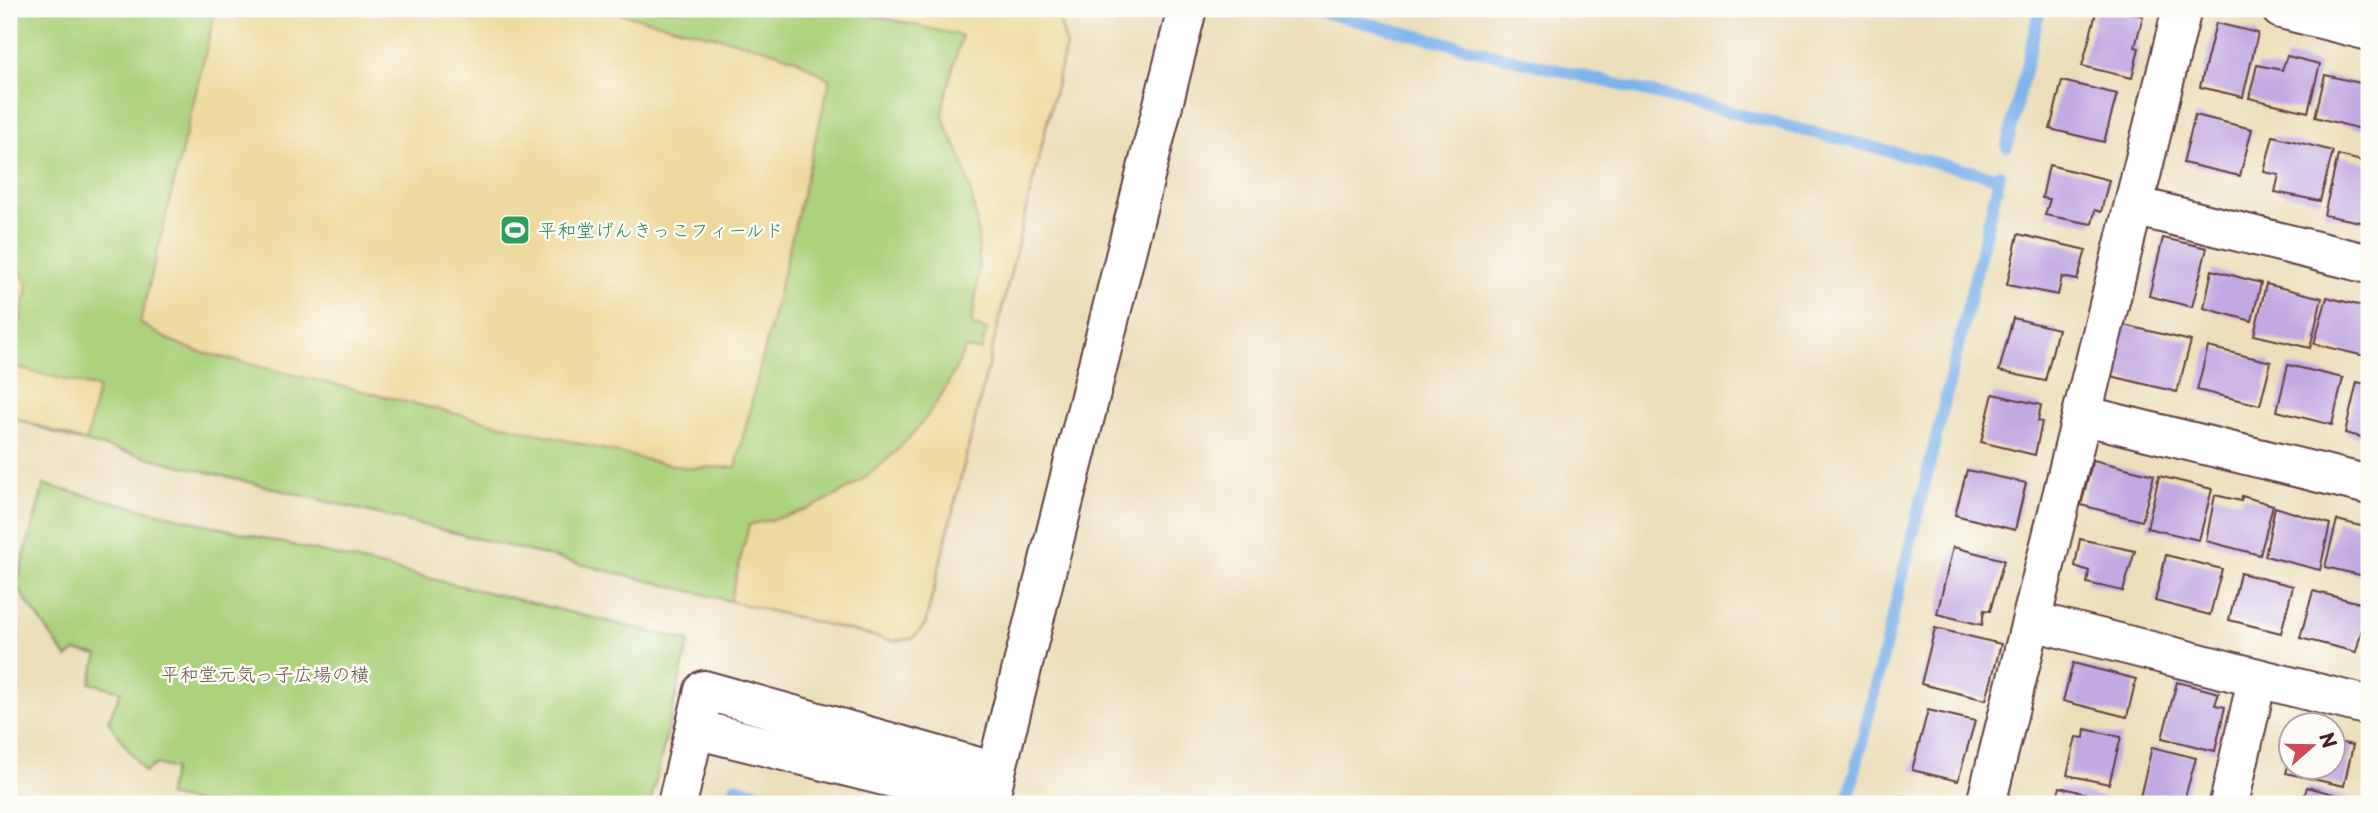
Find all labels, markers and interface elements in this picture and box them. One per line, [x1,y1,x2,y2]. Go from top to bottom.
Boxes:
sports icon: 平和堂げんきっこフィールド [498,213,532,247]
place label: 平和堂げんきっこフィールド [538,215,784,243]
park label: 平和堂元気っ子広場の横 [160,659,370,687]
north arrow [2276,712,2346,782]
text: N [2313,728,2345,752]

